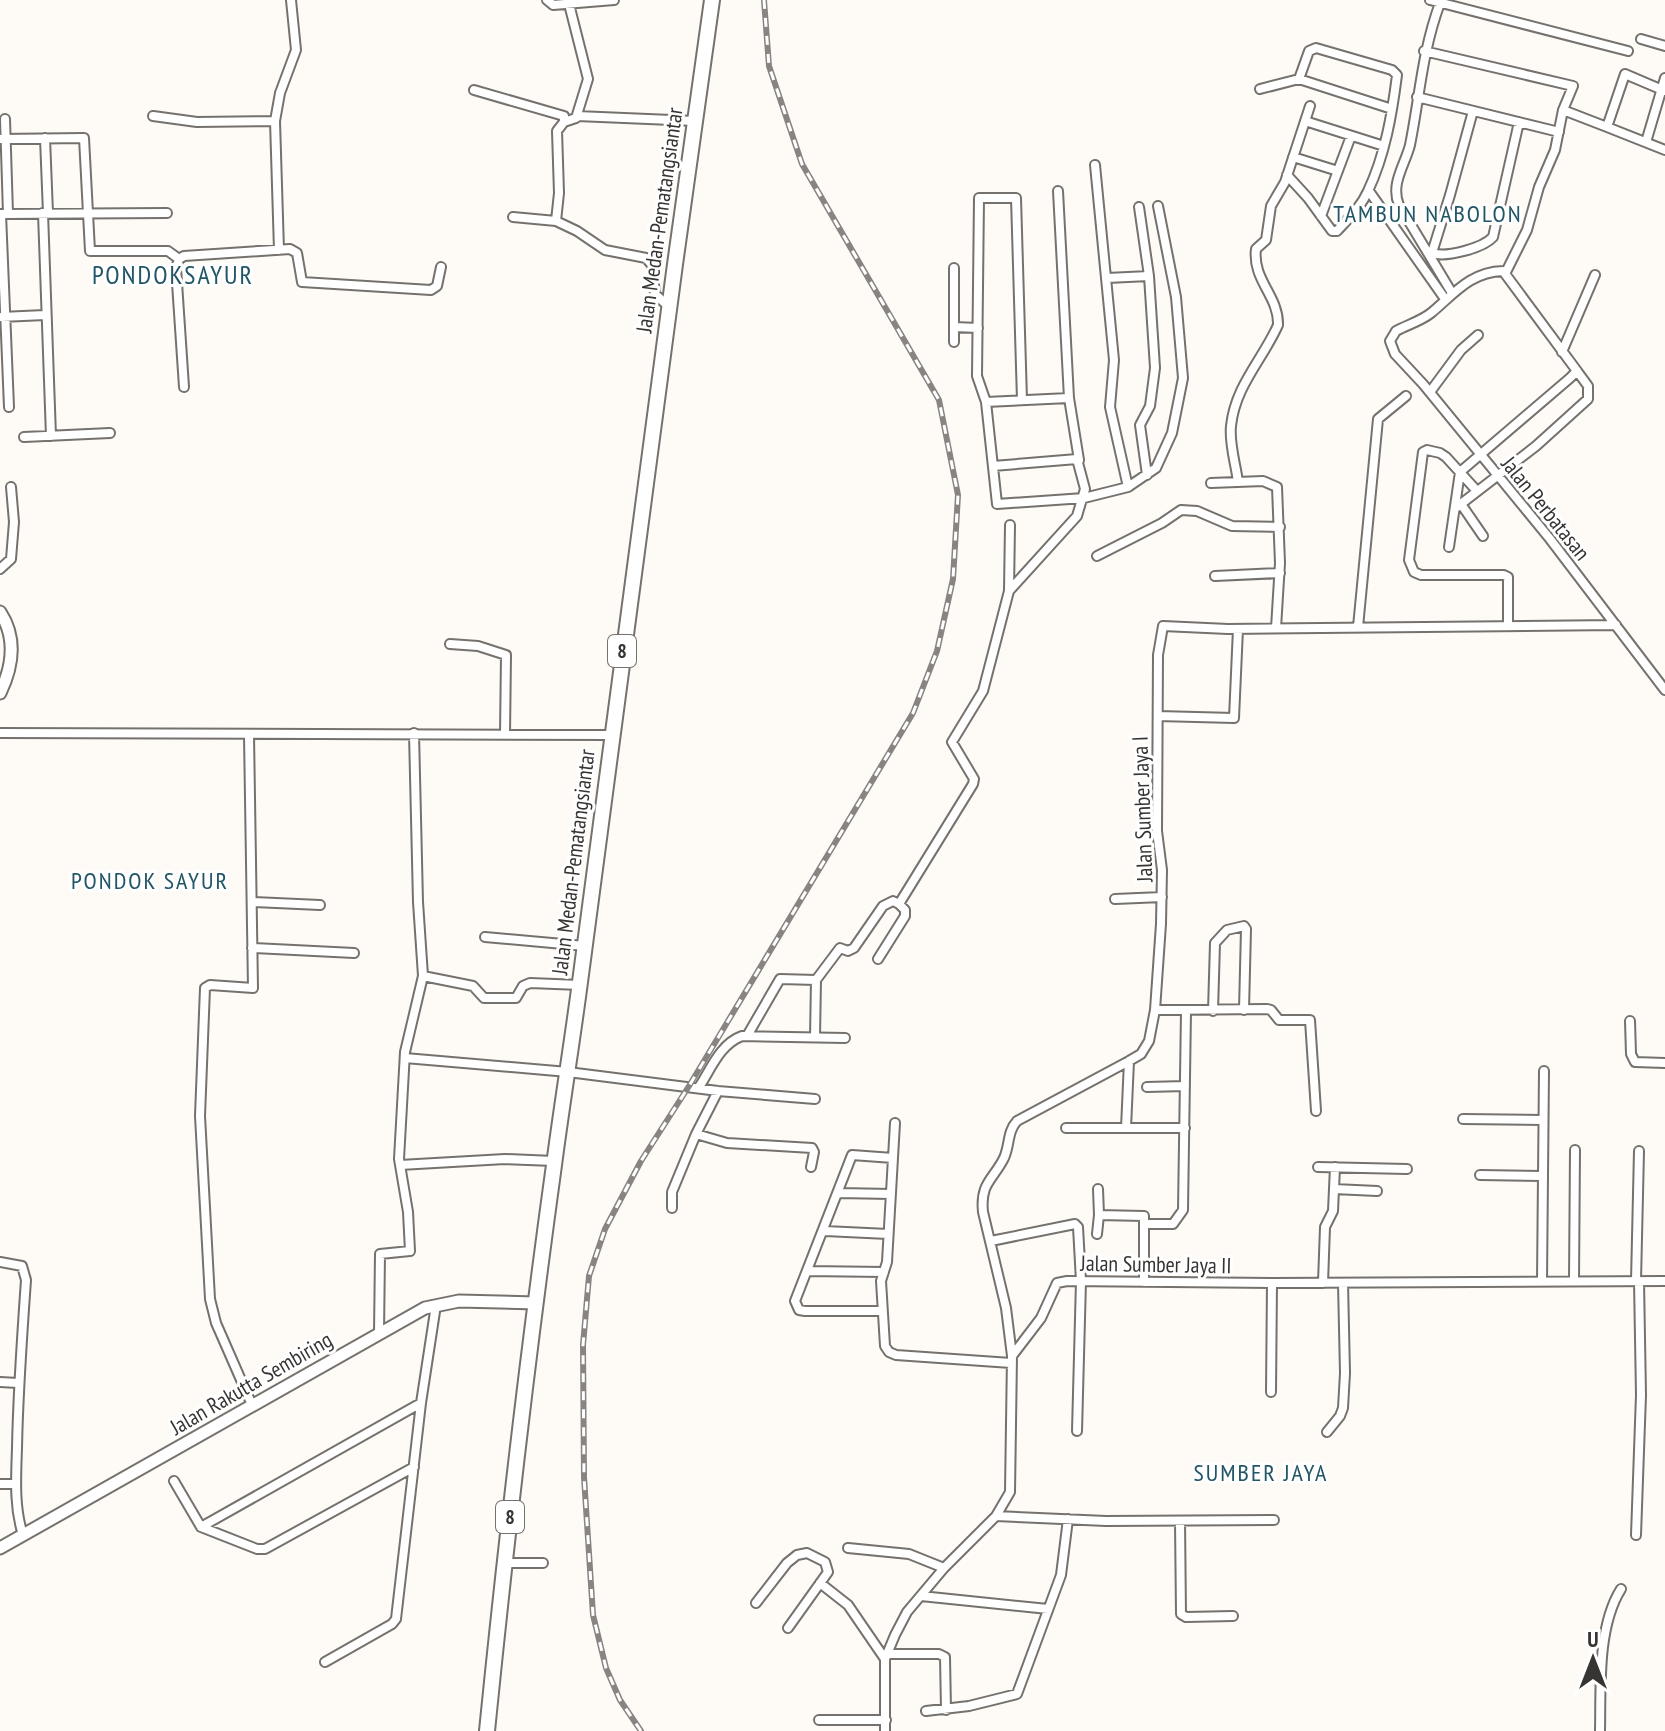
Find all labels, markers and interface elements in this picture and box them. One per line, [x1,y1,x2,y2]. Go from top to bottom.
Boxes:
street label: Jalan Medan-Pematangsiantar [629,106,689,335]
district label: TAMBUN NABOLON [1333,198,1523,229]
district label: PONDOKSAYUR [92,258,254,291]
street label: Jalan Perbatasan [1495,450,1596,566]
road number: 8 [608,635,636,667]
street label: Jalan Sumber Jaya I [1125,736,1159,883]
street label: Jalan Medan-Pematangsiantar [545,748,601,977]
district label: PONDOK SAYUR [71,865,229,896]
street label: Jalan Sumber Jaya II [1079,1249,1232,1279]
street label: Jalan Rakutta Sembiring [164,1325,337,1441]
district label: SUMBER JAYA [1194,1457,1328,1488]
road number: 8 [496,1501,524,1533]
north arrow [1553,1619,1633,1699]
text: U [1587,1625,1599,1653]

